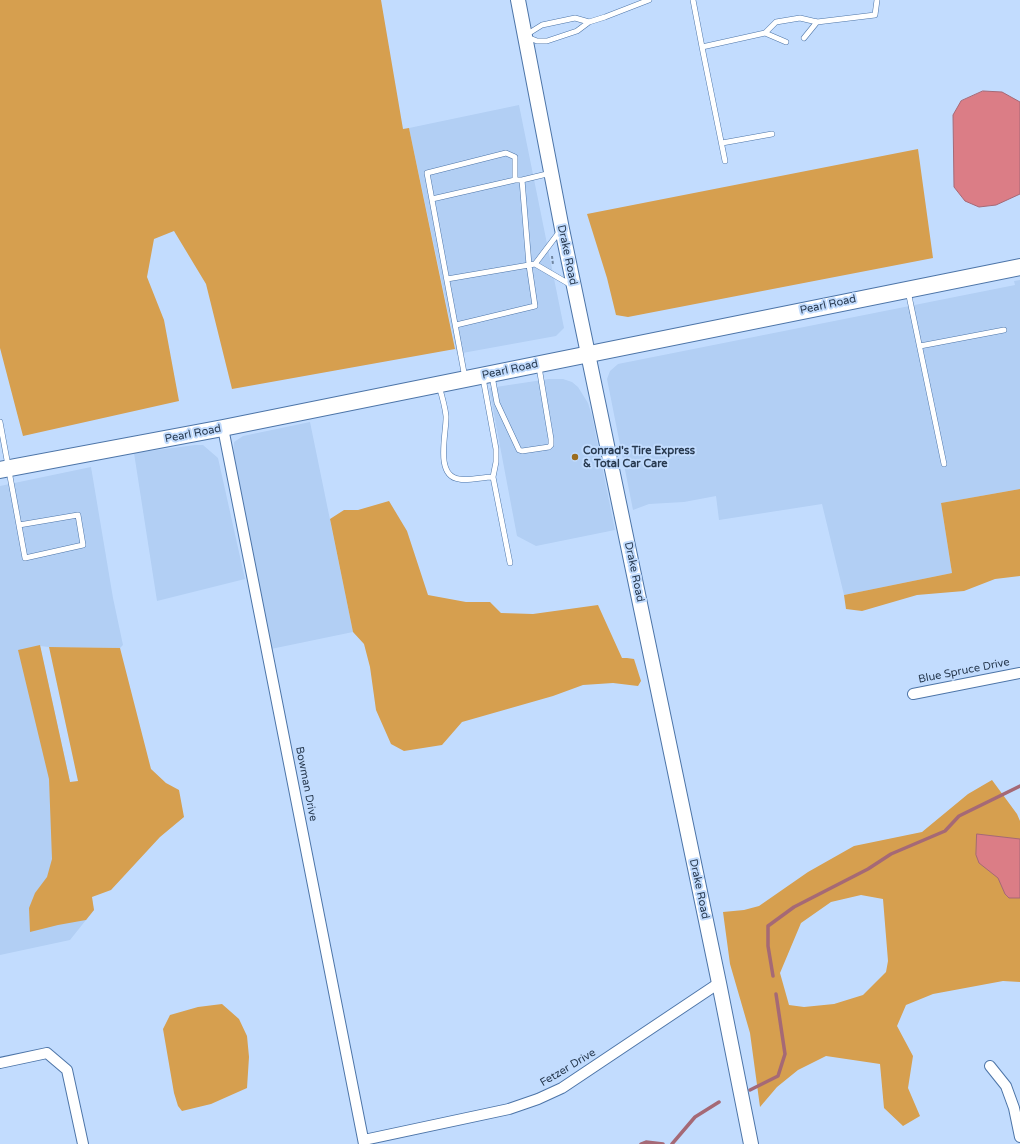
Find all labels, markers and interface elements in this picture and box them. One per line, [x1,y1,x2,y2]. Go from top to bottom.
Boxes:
street label: Drake Road [554,224,580,286]
street label: Pearl Road [799,293,857,317]
street label: Pearl Road [481,358,539,382]
street label: Pearl Road [164,422,222,446]
place label: Conrad's Tire Express & Total Car Care [583,444,695,470]
marker: Conrad's Tire Express & Total Car Care [570,452,580,462]
street label: Drake Road [621,541,647,603]
street label: Blue Spruce Drive [917,656,1011,686]
street label: Bowman Drive [292,746,320,822]
street label: Drake Road [686,858,712,920]
street label: Fetzer Drive [538,1046,598,1090]

